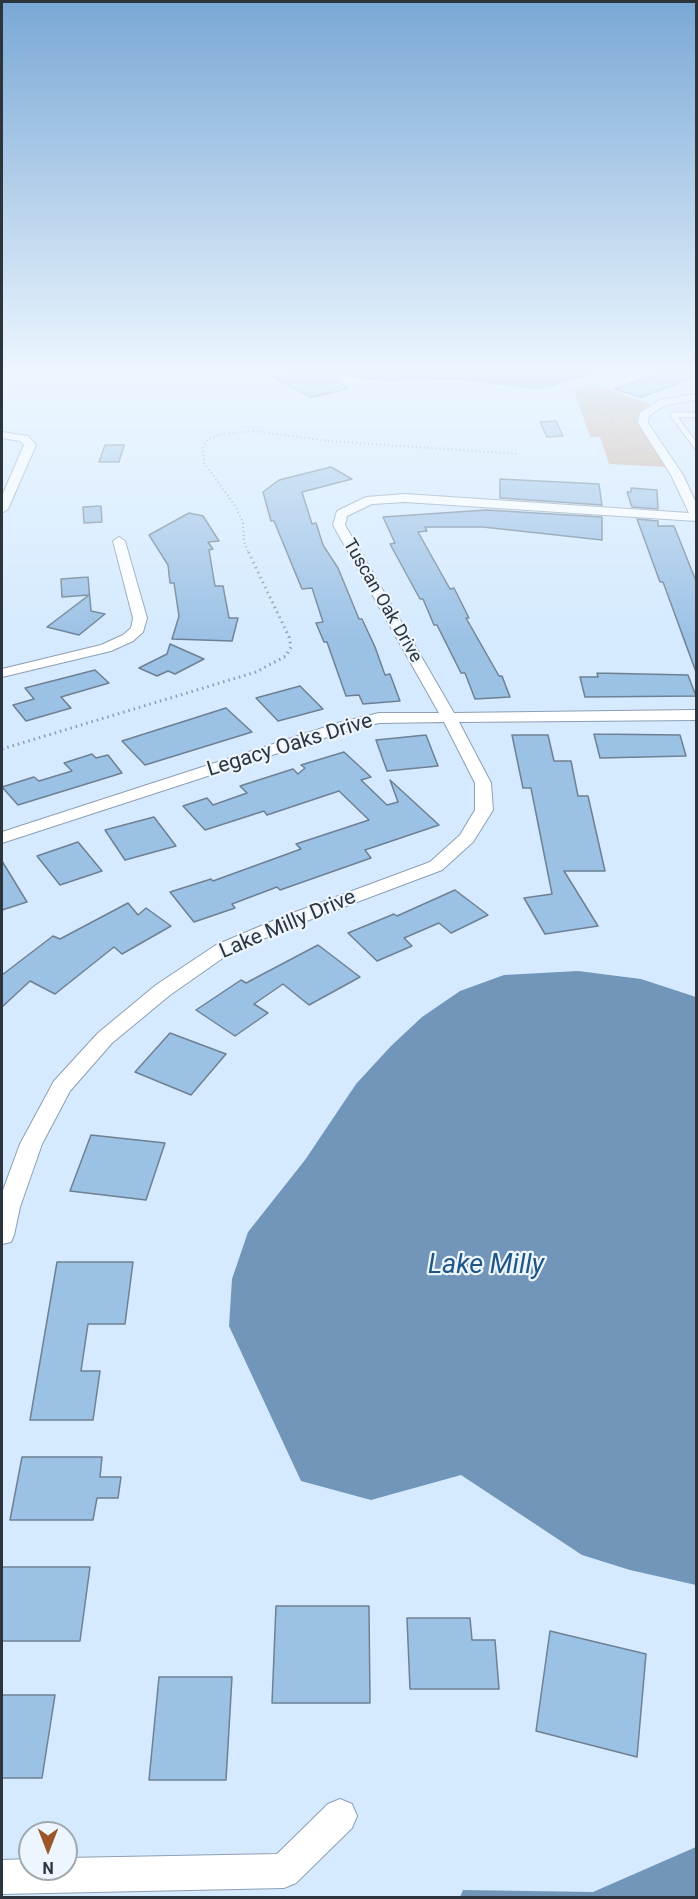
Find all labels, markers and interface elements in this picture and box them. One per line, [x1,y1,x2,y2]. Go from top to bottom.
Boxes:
street label: Tuscan Oak Drive [338,535,426,667]
street label: Legacy Oaks Drive [204,709,376,783]
street label: Lake Milly Drive [216,885,360,965]
water label: Lake Milly [428,1250,544,1282]
north arrow [18,1821,78,1881]
text: N [42,1858,54,1877]

